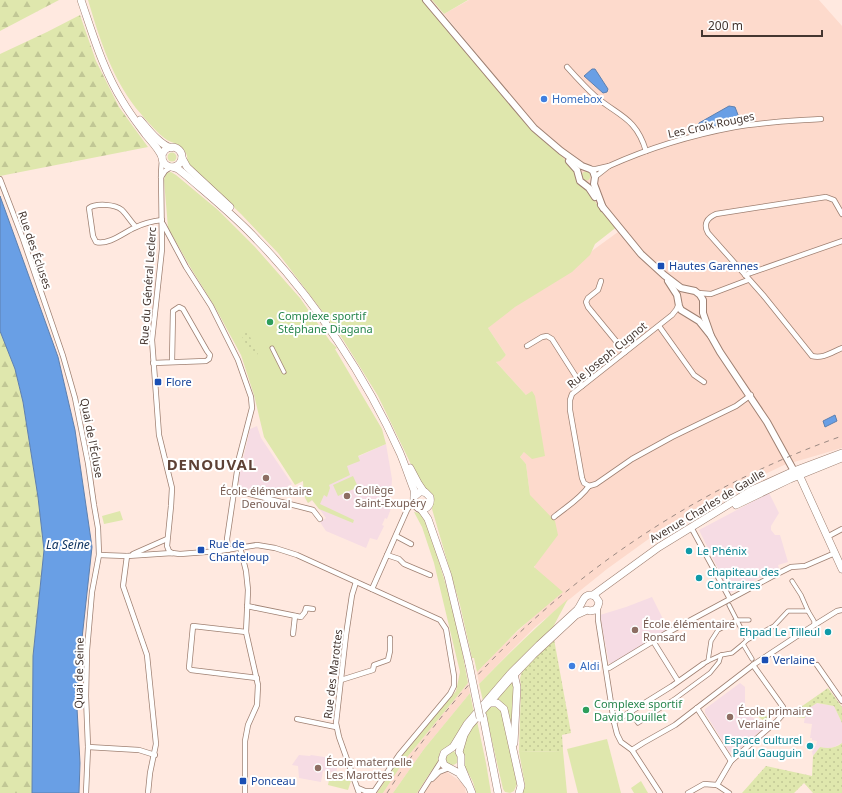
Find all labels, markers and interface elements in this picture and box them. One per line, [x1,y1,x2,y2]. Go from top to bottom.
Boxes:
scale bar [702,12,822,38]
text: 200 m [708,17,743,34]
place label: Homebox [552,91,602,106]
marker: Homebox [539,94,549,104]
street label: Les Croix Rouges [666,108,756,141]
street label: Rue des Écluses [15,209,56,291]
street label: Rue du Général Leclerc [136,226,159,346]
place label: Hautes Garennes [669,258,758,273]
marker: Hautes Garennes [656,261,666,271]
place label: Complexe sportif Stéphane Diagana [278,308,373,336]
marker: Complexe sportif Stéphane Diagana [265,317,275,327]
street label: Rue Joseph Cugnot [564,318,650,391]
place label: Flore [166,374,192,389]
marker: Flore [153,377,163,387]
street label: Quai de l'Écluse [77,397,108,479]
district label: DENOUVAL [167,454,257,474]
street label: Avenue Charles de Gaulle [646,465,767,546]
marker: École élémentaire Denouval [261,473,271,483]
place label: Collège Saint-Exupéry [355,482,427,510]
place label: École élémentaire Denouval [220,483,312,511]
marker: Collège Saint-Exupéry [342,491,352,501]
water label: La Seine [46,536,90,553]
place label: Rue de Chanteloup [209,536,269,564]
place label: Le Phénix [697,543,747,558]
marker: Rue de Chanteloup [196,545,206,555]
marker: Le Phénix [684,546,694,556]
place label: chapiteau des Contraires [707,564,779,592]
marker: chapiteau des Contraires [694,573,704,583]
place label: École élémentaire Ronsard [643,616,735,644]
place label: Ehpad Le Tilleul [739,624,820,639]
marker: École élémentaire Ronsard [630,625,640,635]
marker: Ehpad Le Tilleul [823,627,833,637]
street label: Rue des Marottes [320,628,345,720]
street label: Quai de Seine [70,637,87,709]
place label: Verlaine [773,652,815,667]
marker: Verlaine [760,655,770,665]
place label: Aldi [580,658,599,673]
marker: Aldi [567,661,577,671]
place label: Complexe sportif David Douillet [594,696,683,724]
place label: École primaire Verlaine [738,703,812,731]
marker: Complexe sportif David Douillet [581,705,591,715]
marker: École primaire Verlaine [725,712,735,722]
place label: Espace culturel Paul Gauguin [724,732,802,760]
marker: Espace culturel Paul Gauguin [805,741,815,751]
place label: École maternelle Les Marottes [326,754,412,782]
marker: École maternelle Les Marottes [313,763,323,773]
place label: Ponceau [251,773,296,788]
marker: Ponceau [238,776,248,786]

